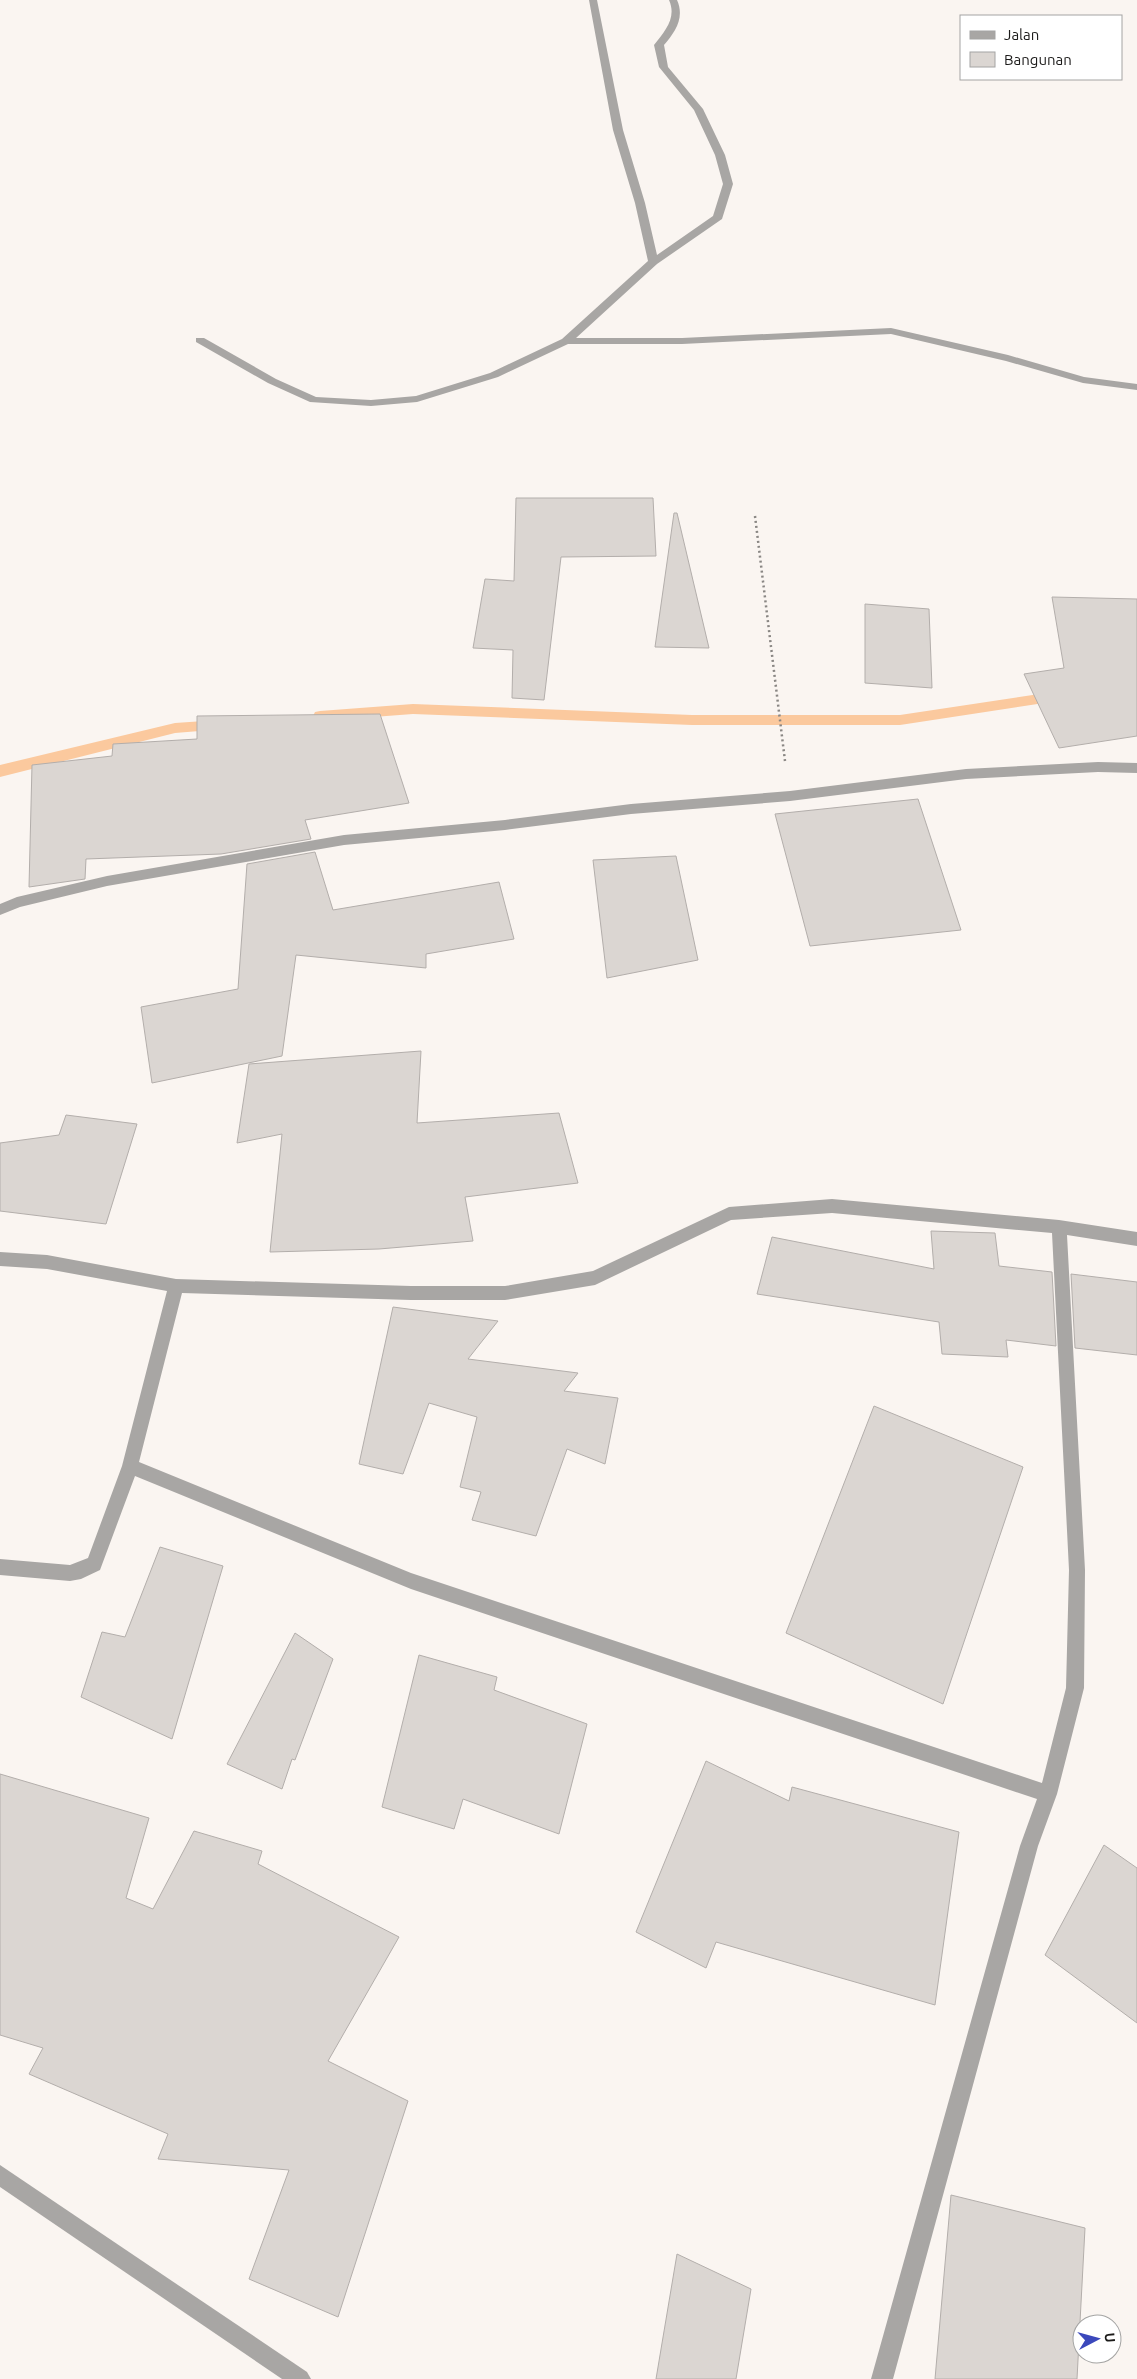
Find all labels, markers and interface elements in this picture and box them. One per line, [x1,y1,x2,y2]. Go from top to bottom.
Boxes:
legend [960,15,1122,80]
text: Jalan [1004,26,1039,43]
text: Bangunan [1004,51,1072,68]
north arrow [1072,2314,1122,2364]
text: U [1101,2332,1118,2343]

